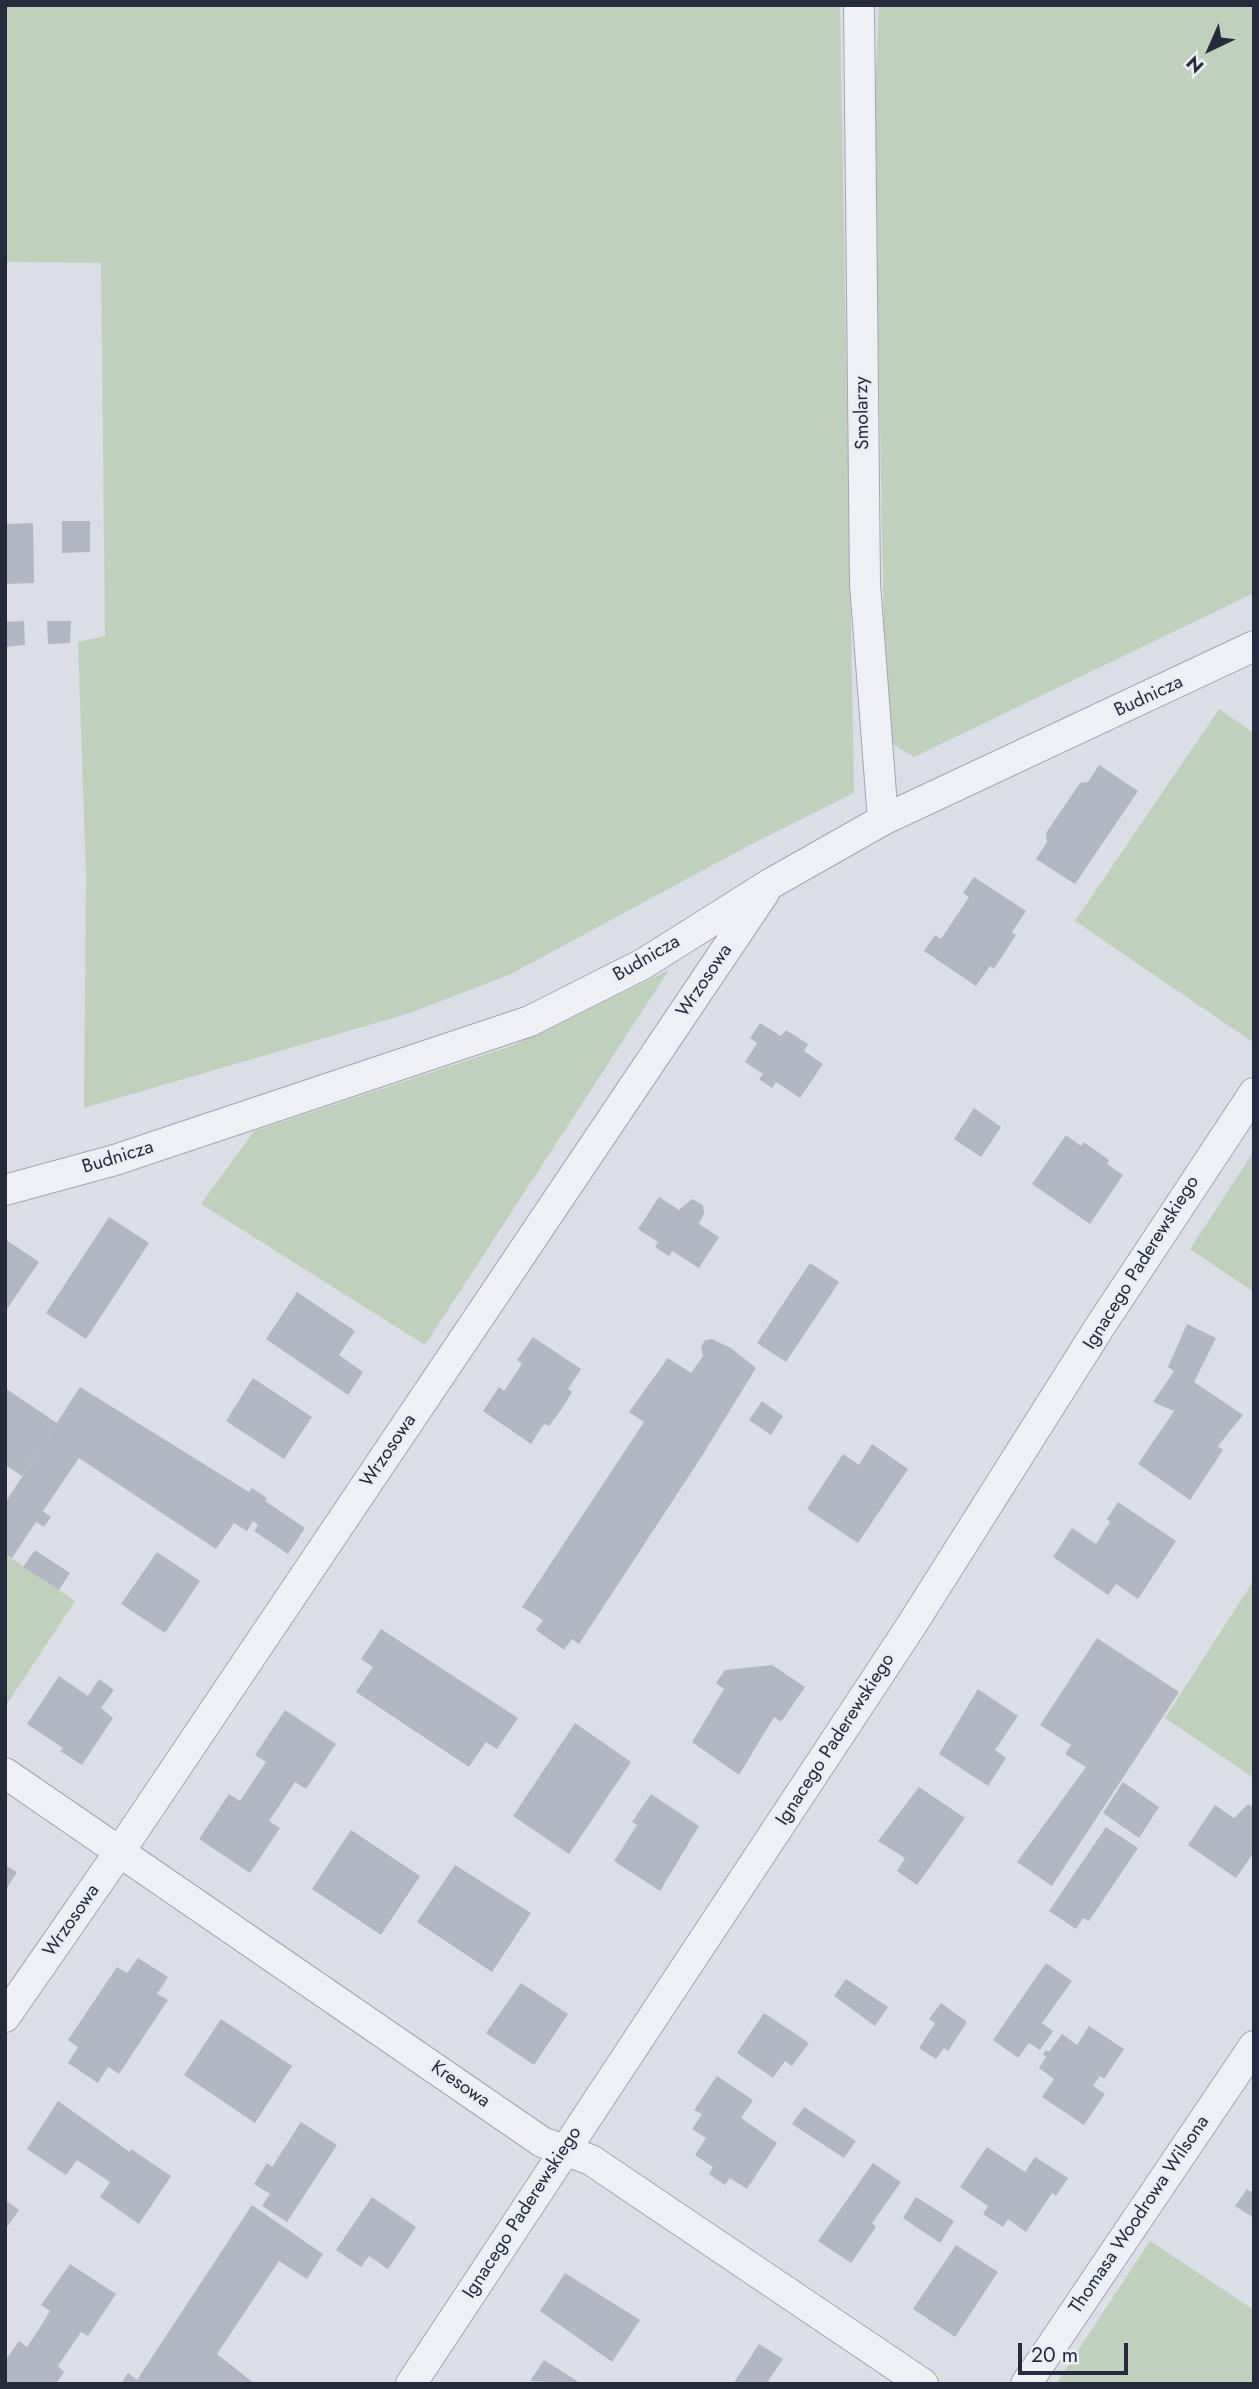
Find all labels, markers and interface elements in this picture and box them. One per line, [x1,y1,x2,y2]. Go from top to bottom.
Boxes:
north arrow [1175,14,1245,84]
text: N [1180,50,1210,79]
street label: Smolarzy [851,376,875,450]
street label: Budnicza [1111,671,1187,723]
street label: Budnicza [610,931,684,987]
street label: Wrzosowa [672,940,738,1022]
street label: Budnicza [80,1136,156,1180]
street label: Ignacego Paderewskiego [1079,1172,1205,1354]
street label: Wrzosowa [356,1410,422,1492]
street label: Ignacego Paderewskiego [772,1650,900,1830]
street label: Wrzosowa [39,1880,105,1962]
street label: Kresowa [426,2057,494,2113]
street label: Thomasa Woodrowa Wilsona [1065,2112,1215,2318]
street label: Ignacego Paderewskiego [459,2123,587,2303]
scale bar [1021,2330,1131,2374]
text: 20 m [1031,2340,1078,2370]

